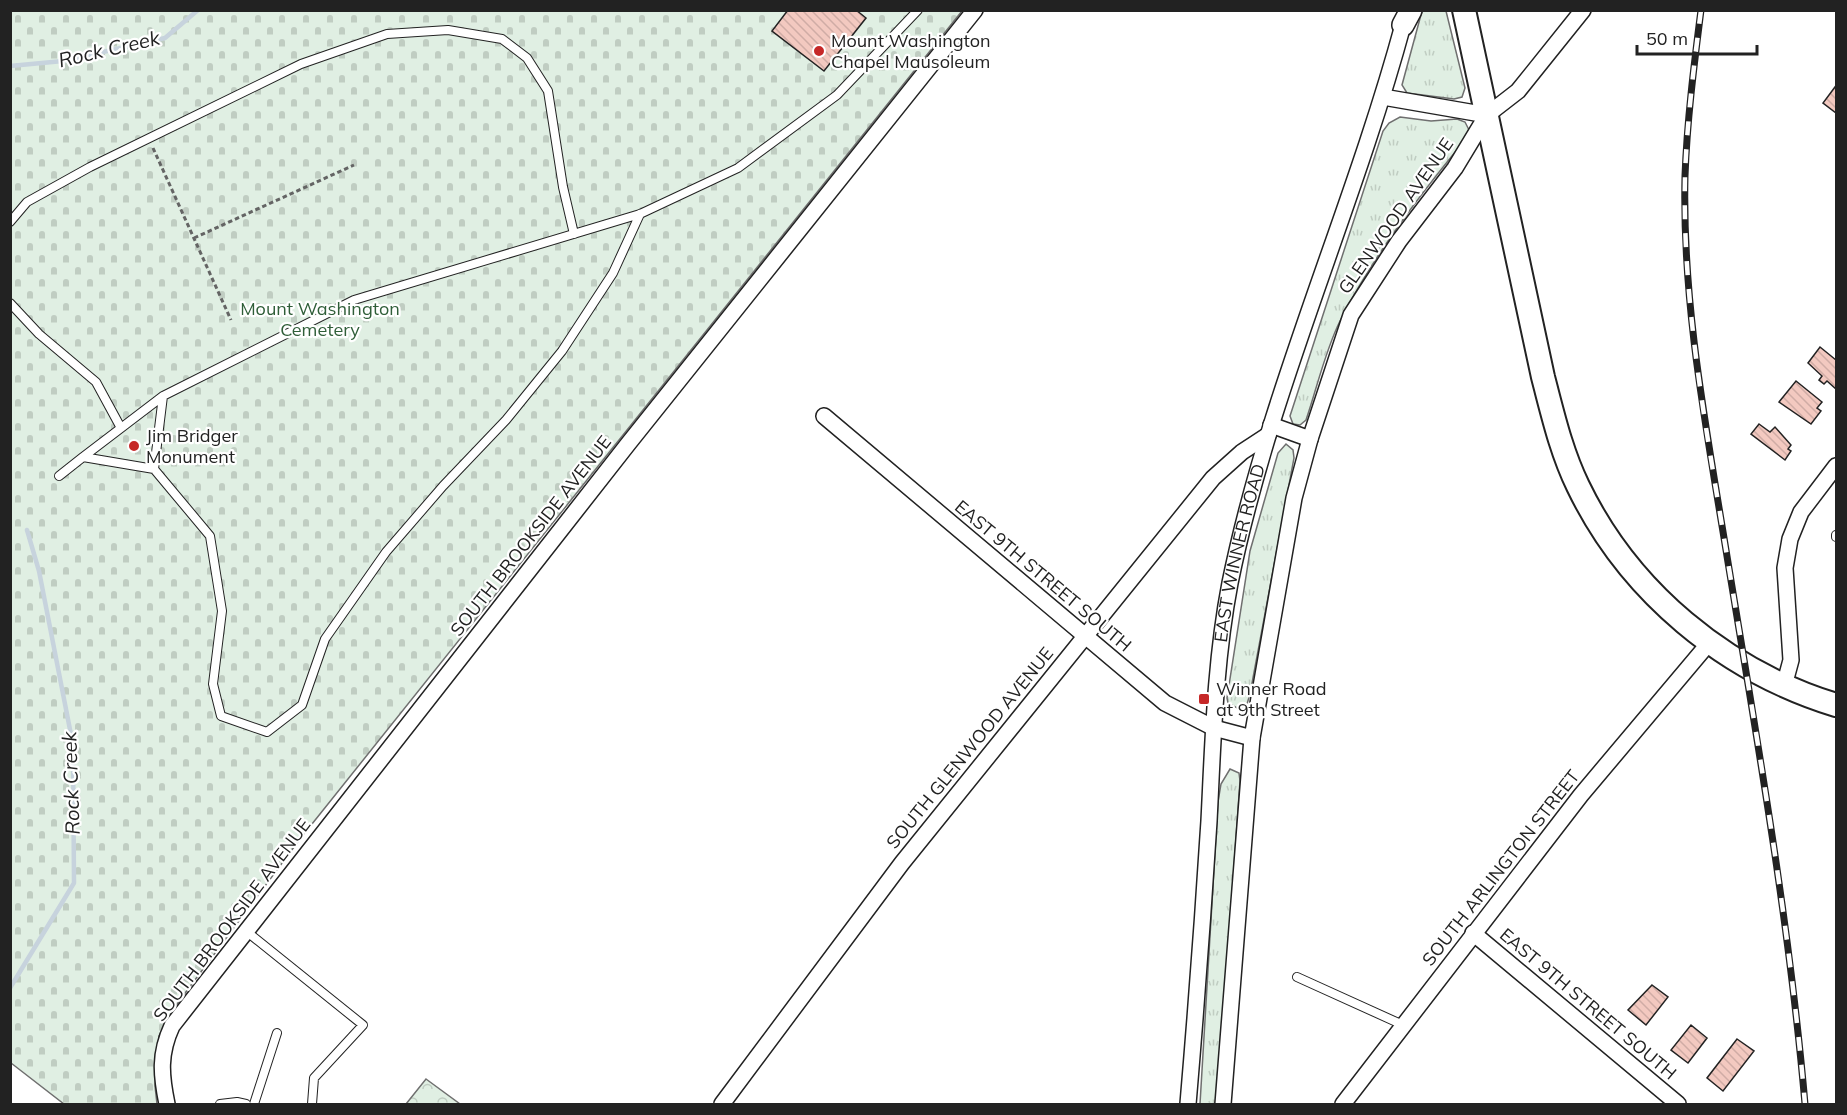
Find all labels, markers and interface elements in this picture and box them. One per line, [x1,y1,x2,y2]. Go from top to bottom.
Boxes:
scale bar [1637,18,1757,56]
water label: Rock Creek [56,25,163,72]
text: 50 m [1646,27,1688,50]
place label: Mount Washington Chapel Mausoleum [831,29,991,73]
marker: Mount Washington Chapel Mausoleum [812,44,826,58]
street label: GLENWOOD AVENUE [1333,133,1458,298]
park label: Mount Washington Cemetery [240,297,400,341]
place label: Jim Bridger Monument [146,424,238,468]
street label: SOUTH BROOKSIDE AVENUE [445,431,616,641]
marker: Jim Bridger Monument [127,439,141,453]
street label: EAST WINNER ROAD [1209,461,1270,644]
street label: EAST 9TH STREET SOUTH [950,495,1136,656]
street label: SOUTH GLENWOOD AVENUE [881,642,1058,853]
place label: Winner Road at 9th Street [1216,677,1327,721]
marker: Winner Road at 9th Street [1197,692,1211,706]
water label: Rock Creek [56,730,85,835]
street label: SOUTH ARLINGTON STREET [1417,765,1584,970]
street label: SOUTH BROOKSIDE AVENUE [148,814,315,1026]
street label: EAST 9TH STREET SOUTH [1495,923,1681,1084]

